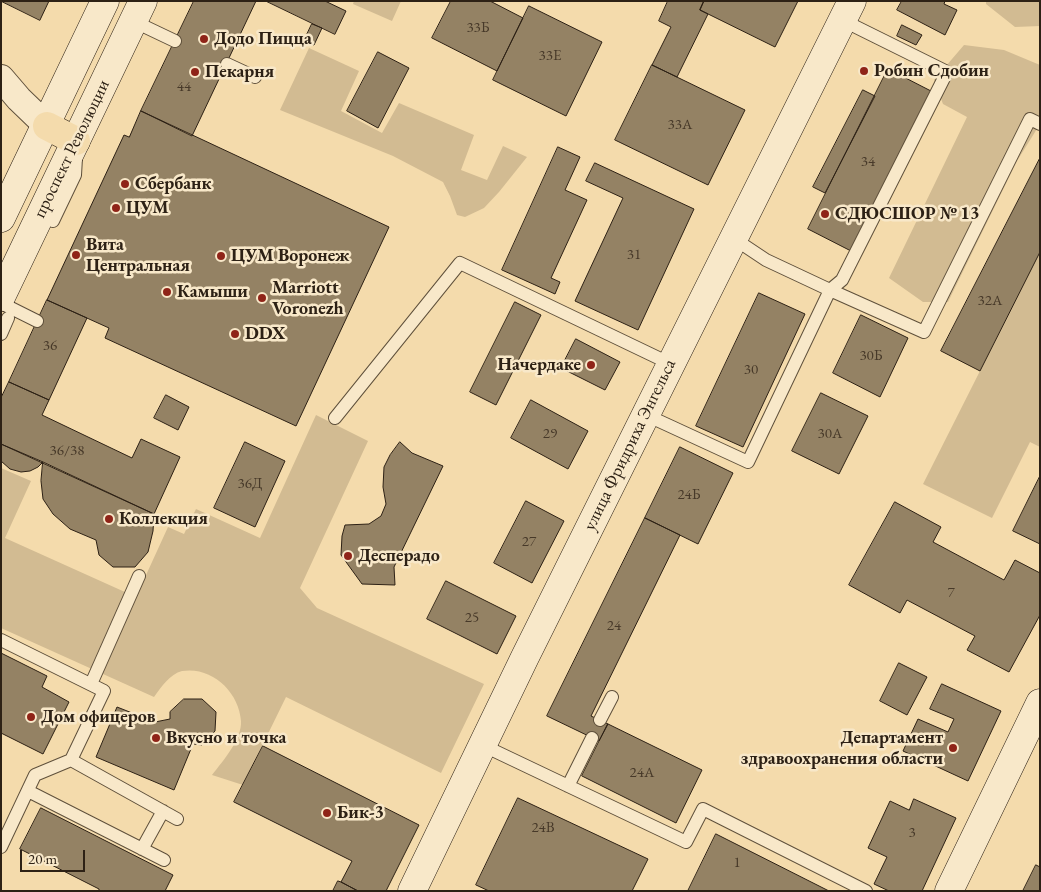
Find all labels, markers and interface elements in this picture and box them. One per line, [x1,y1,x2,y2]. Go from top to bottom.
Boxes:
house number: 33Б [466,19,490,37]
place label: Додо Пицца [214,28,312,50]
marker: Додо Пицца [198,33,210,45]
house number: 33Е [539,47,561,65]
place label: Робин Сдобин [874,60,989,82]
place label: Пекарня [205,61,274,83]
marker: Робин Сдобин [858,65,870,77]
marker: Пекарня [189,66,201,78]
street label: проспект Революции [29,76,115,222]
house number: 44 [177,78,191,96]
house number: 33А [668,116,692,134]
house number: 34 [861,153,875,171]
place label: Сбербанк [135,173,211,195]
marker: Сбербанк [119,178,131,190]
place label: ЦУМ [126,197,169,219]
marker: ЦУМ [110,202,122,214]
place label: СДЮСШОР № 13 [835,203,979,225]
marker: СДЮСШОР № 13 [819,208,831,220]
place label: Вита Центральная [86,234,190,276]
place label: ЦУМ Воронеж [231,245,350,267]
house number: 31 [627,246,641,264]
marker: Вита Центральная [70,249,82,261]
marker: ЦУМ Воронеж [215,250,227,262]
place label: Marriott Voronezh [272,277,344,320]
place label: Камыши [177,281,248,303]
marker: Камыши [161,286,173,298]
marker: Marriott Voronezh [256,292,268,304]
house number: 32А [978,292,1002,310]
place label: DDX [245,323,285,345]
marker: DDX [229,328,241,340]
house number: 36 [43,337,57,355]
house number: 30Б [859,347,883,365]
place label: Начердаке [498,354,581,376]
street label: улица Фридриха Энгельса [579,356,681,534]
marker: Начердаке [585,359,597,371]
house number: 30 [744,361,758,379]
house number: 29 [543,425,557,443]
house number: 30А [818,425,842,443]
house number: 36/38 [50,442,84,460]
house number: 36Д [238,475,262,493]
house number: 24Б [677,486,701,504]
place label: Коллекция [119,508,208,530]
marker: Коллекция [103,513,115,525]
house number: 27 [522,533,536,551]
place label: Десперадо [358,545,440,567]
marker: Десперадо [342,550,354,562]
house number: 7 [947,584,955,602]
house number: 25 [465,609,479,627]
house number: 24 [607,617,621,635]
place label: Дом офицеров [41,706,156,728]
marker: Дом офицеров [25,711,37,723]
place label: Вкусно и точка [166,727,286,749]
place label: Департамент здравоохранения области [741,727,943,770]
marker: Вкусно и точка [150,732,162,744]
marker: Департамент здравоохранения области [947,742,959,754]
house number: 24А [630,764,654,782]
place label: Бик-3 [337,802,384,824]
marker: Бик-3 [321,807,333,819]
house number: 24В [531,819,555,837]
house number: 3 [908,824,916,842]
scale bar [22,840,88,872]
text: 20 m [28,849,57,868]
house number: 1 [733,854,741,872]

